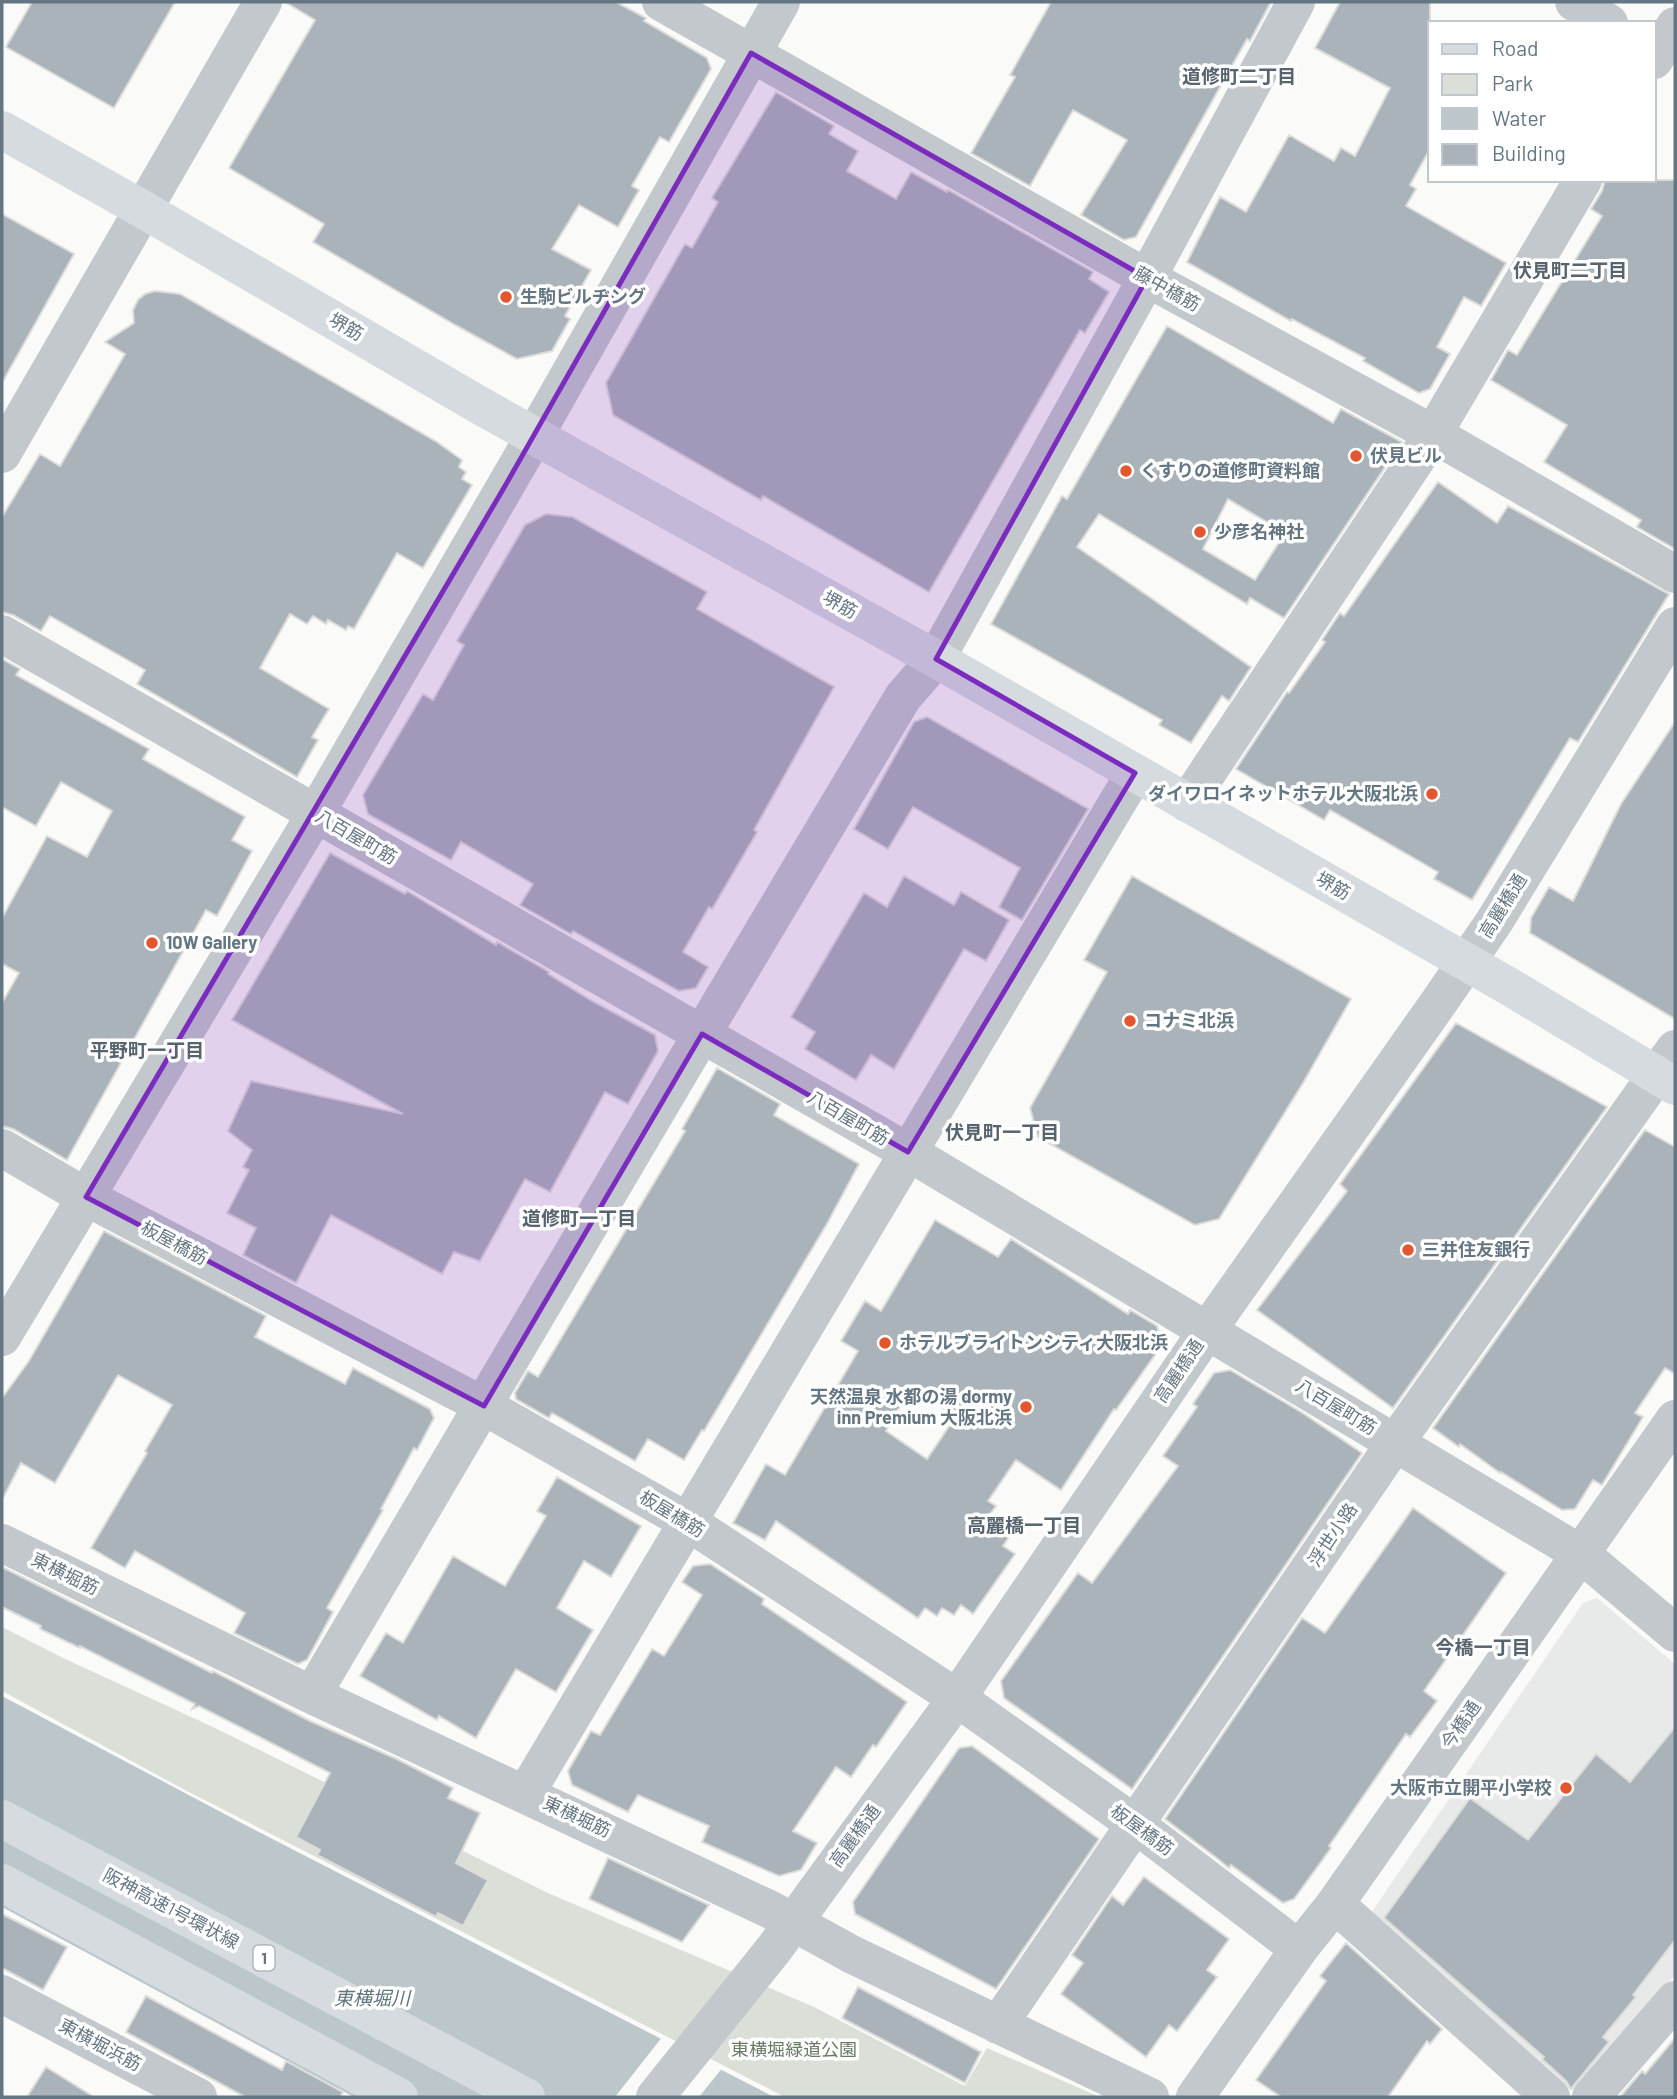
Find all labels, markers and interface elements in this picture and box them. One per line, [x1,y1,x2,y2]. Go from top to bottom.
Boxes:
legend [1428,21,1656,182]
text: Road [1492,35,1538,60]
district label: 道修町二丁目 [1182,64,1296,87]
text: Park [1492,70,1533,95]
text: Water [1492,105,1547,130]
text: Building [1492,140,1566,165]
district label: 伏見町二丁目 [1513,258,1627,281]
street label: 藤中橋筋 [1131,261,1204,315]
place label: 生駒ビルヂング [520,285,646,307]
marker: 生駒ビルヂング [498,289,514,305]
street label: 堺筋 [325,308,368,345]
place label: 伏見ビル [1370,444,1442,466]
marker: 伏見ビル [1348,448,1364,464]
place label: くすりの道修町資料館 [1140,459,1320,481]
marker: くすりの道修町資料館 [1118,463,1134,479]
place label: 少彦名神社 [1214,520,1304,542]
marker: 少彦名神社 [1192,524,1208,540]
street label: 堺筋 [819,586,862,622]
place label: ダイワロイネットホテル大阪北浜 [1148,782,1418,804]
marker: ダイワロイネットホテル大阪北浜 [1424,786,1440,802]
street label: 八百屋町筋 [312,804,401,868]
street label: 堺筋 [1312,867,1355,904]
street label: 高麗橋通 [1474,869,1531,942]
place label: 10W Gallery [166,931,257,953]
marker: 10W Gallery [144,935,160,951]
place label: コナミ北浜 [1144,1009,1234,1031]
marker: コナミ北浜 [1122,1013,1138,1029]
district label: 平野町一丁目 [90,1038,204,1061]
street label: 八百屋町筋 [804,1085,893,1149]
district label: 伏見町一丁目 [945,1120,1059,1143]
district label: 道修町一丁目 [522,1206,636,1229]
street label: 板屋橋筋 [138,1216,211,1269]
place label: 三井住友銀行 [1422,1238,1530,1260]
marker: 三井住友銀行 [1400,1242,1416,1258]
place label: ホテルブライトンシティ大阪北浜 [899,1331,1168,1353]
street label: 高麗橋通 [1149,1334,1207,1406]
marker: ホテルブライトンシティ大阪北浜 [877,1335,893,1351]
street label: 八百屋町筋 [1292,1374,1381,1439]
place label: 天然温泉 水都の湯 dormy inn Premium 大阪北浜 [810,1385,1012,1428]
marker: 天然温泉 水都の湯 dormy inn Premium 大阪北浜 [1018,1399,1034,1415]
street label: 板屋橋筋 [636,1485,709,1541]
street label: 浮世小路 [1303,1498,1361,1570]
district label: 高麗橋一丁目 [967,1513,1081,1536]
street label: 東横堀筋 [28,1547,103,1599]
district label: 今橋一丁目 [1435,1635,1531,1658]
street label: 今橋通 [1436,1696,1485,1753]
place label: 大阪市立開平小学校 [1390,1776,1552,1798]
marker: 大阪市立開平小学校 [1558,1780,1574,1796]
street label: 東横堀筋 [540,1791,615,1841]
street label: 板屋橋筋 [1107,1799,1178,1859]
street label: 高麗橋通 [824,1800,884,1871]
street label: 阪神高速1号環状線 [100,1863,243,1953]
road number: 1 [254,1946,274,1970]
water label: 東横堀川 [334,1986,412,2009]
street label: 東横堀浜筋 [56,2013,145,2075]
park label: 東横堀緑道公園 [731,2038,857,2060]

